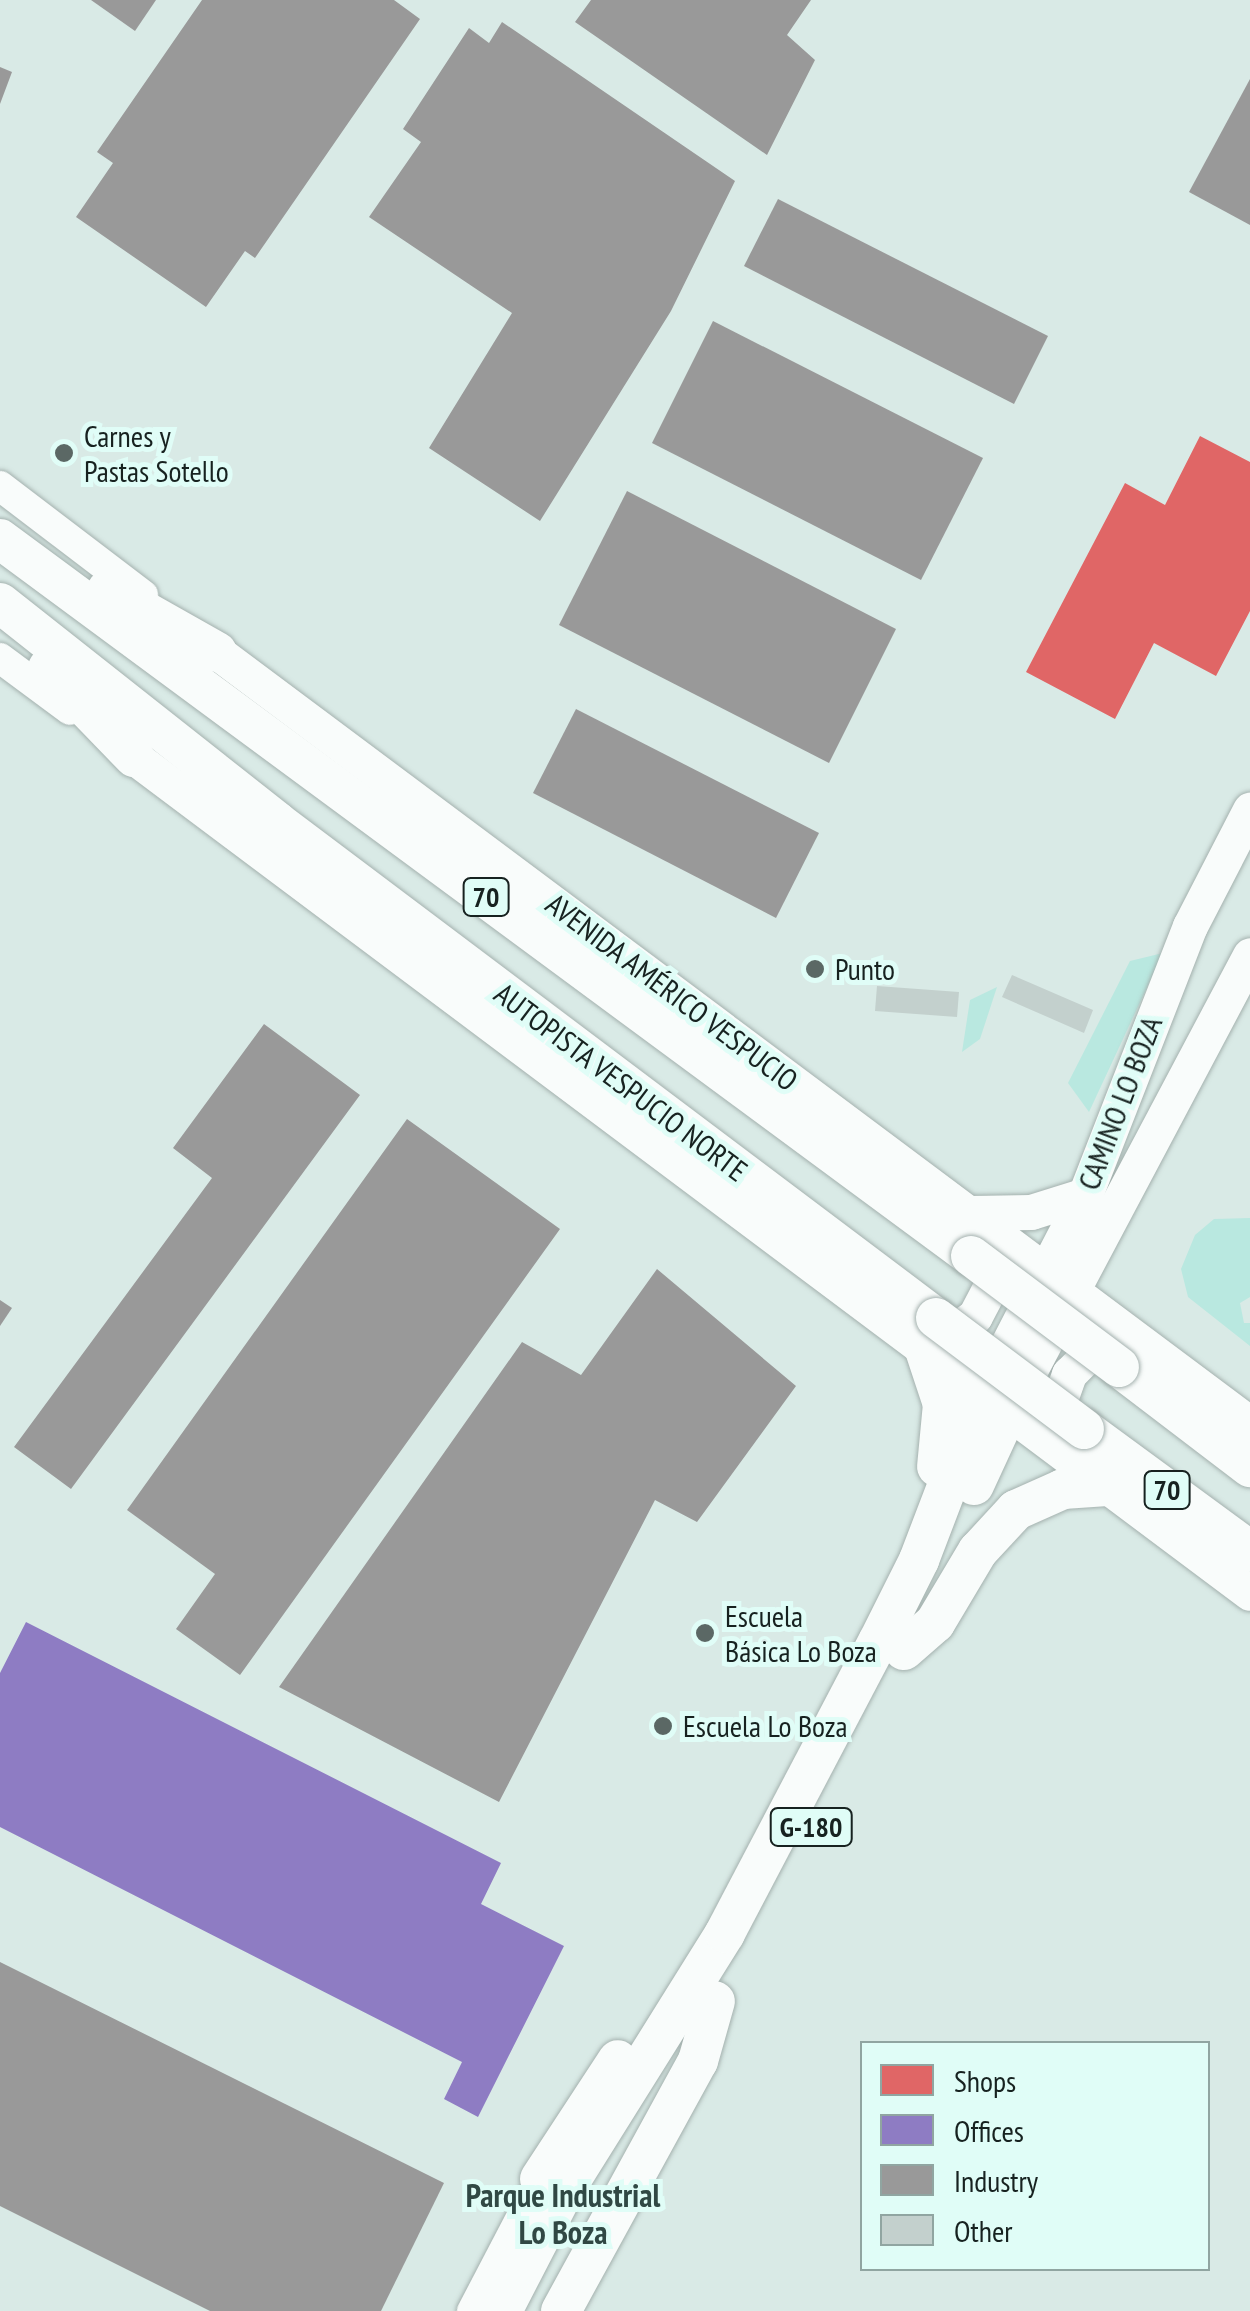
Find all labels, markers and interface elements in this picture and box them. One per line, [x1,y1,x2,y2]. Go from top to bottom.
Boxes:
place label: Carnes y Pastas Sotello [84,418,229,488]
marker: Carnes y Pastas Sotello [53,442,75,464]
road number: 70 [461,874,511,920]
street label: AVENIDA AMÉRICO VESPUCIO [538,885,806,1099]
place label: Punto [835,951,895,987]
marker: Punto [804,958,826,980]
street label: AUTOPISTA VESPUCIO NORTE [487,975,755,1189]
street label: CAMINO LO BOZA [1070,1011,1170,1195]
road number: 70 [1142,1467,1192,1513]
place label: Escuela Básica Lo Boza [725,1598,877,1668]
marker: Escuela Básica Lo Boza [694,1622,716,1644]
place label: Escuela Lo Boza [683,1708,847,1744]
marker: Escuela Lo Boza [652,1715,674,1737]
road number: G-180 [768,1804,854,1850]
legend [860,2041,1210,2271]
text: Shops [954,2061,1016,2100]
text: Offices [954,2111,1024,2150]
text: Industry [954,2161,1038,2200]
district label: Parque Industrial Lo Boza [466,2177,660,2252]
text: Other [954,2211,1013,2250]

